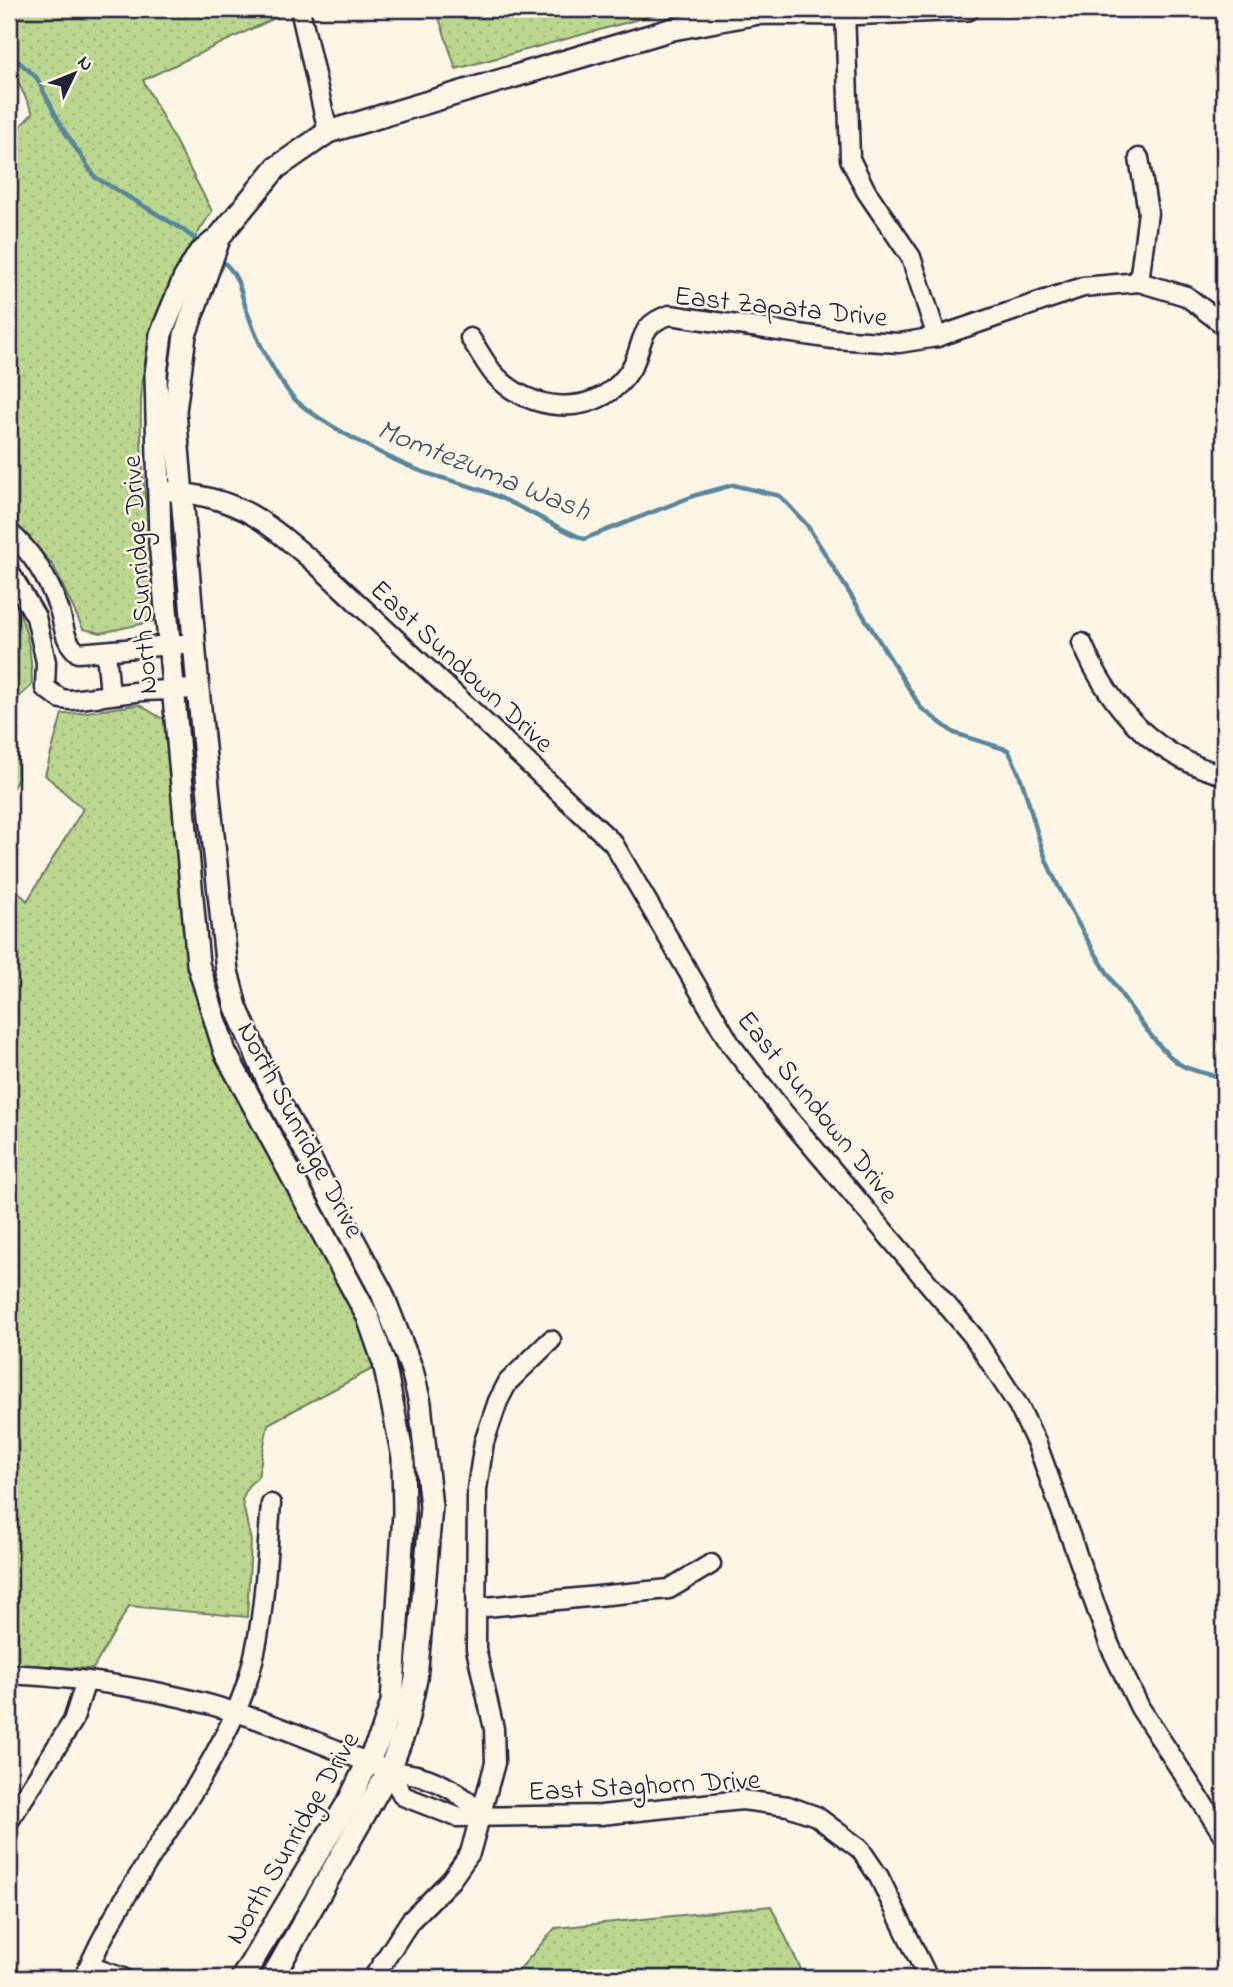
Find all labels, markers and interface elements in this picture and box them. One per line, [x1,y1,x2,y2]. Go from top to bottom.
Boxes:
north arrow [38,38,108,108]
text: N [70,50,99,78]
street label: East Zapata Drive [672,277,890,340]
water label: Momtezuma Wash [370,409,597,535]
street label: North Sunridge Drive [113,453,170,696]
street label: East Sundown Drive [359,571,562,764]
street label: East Sundown Drive [725,1003,908,1214]
street label: North Sunridge Drive [225,1015,373,1246]
street label: North Sunridge Drive [216,1724,372,1953]
street label: East Staghorn Drive [527,1761,762,1814]

